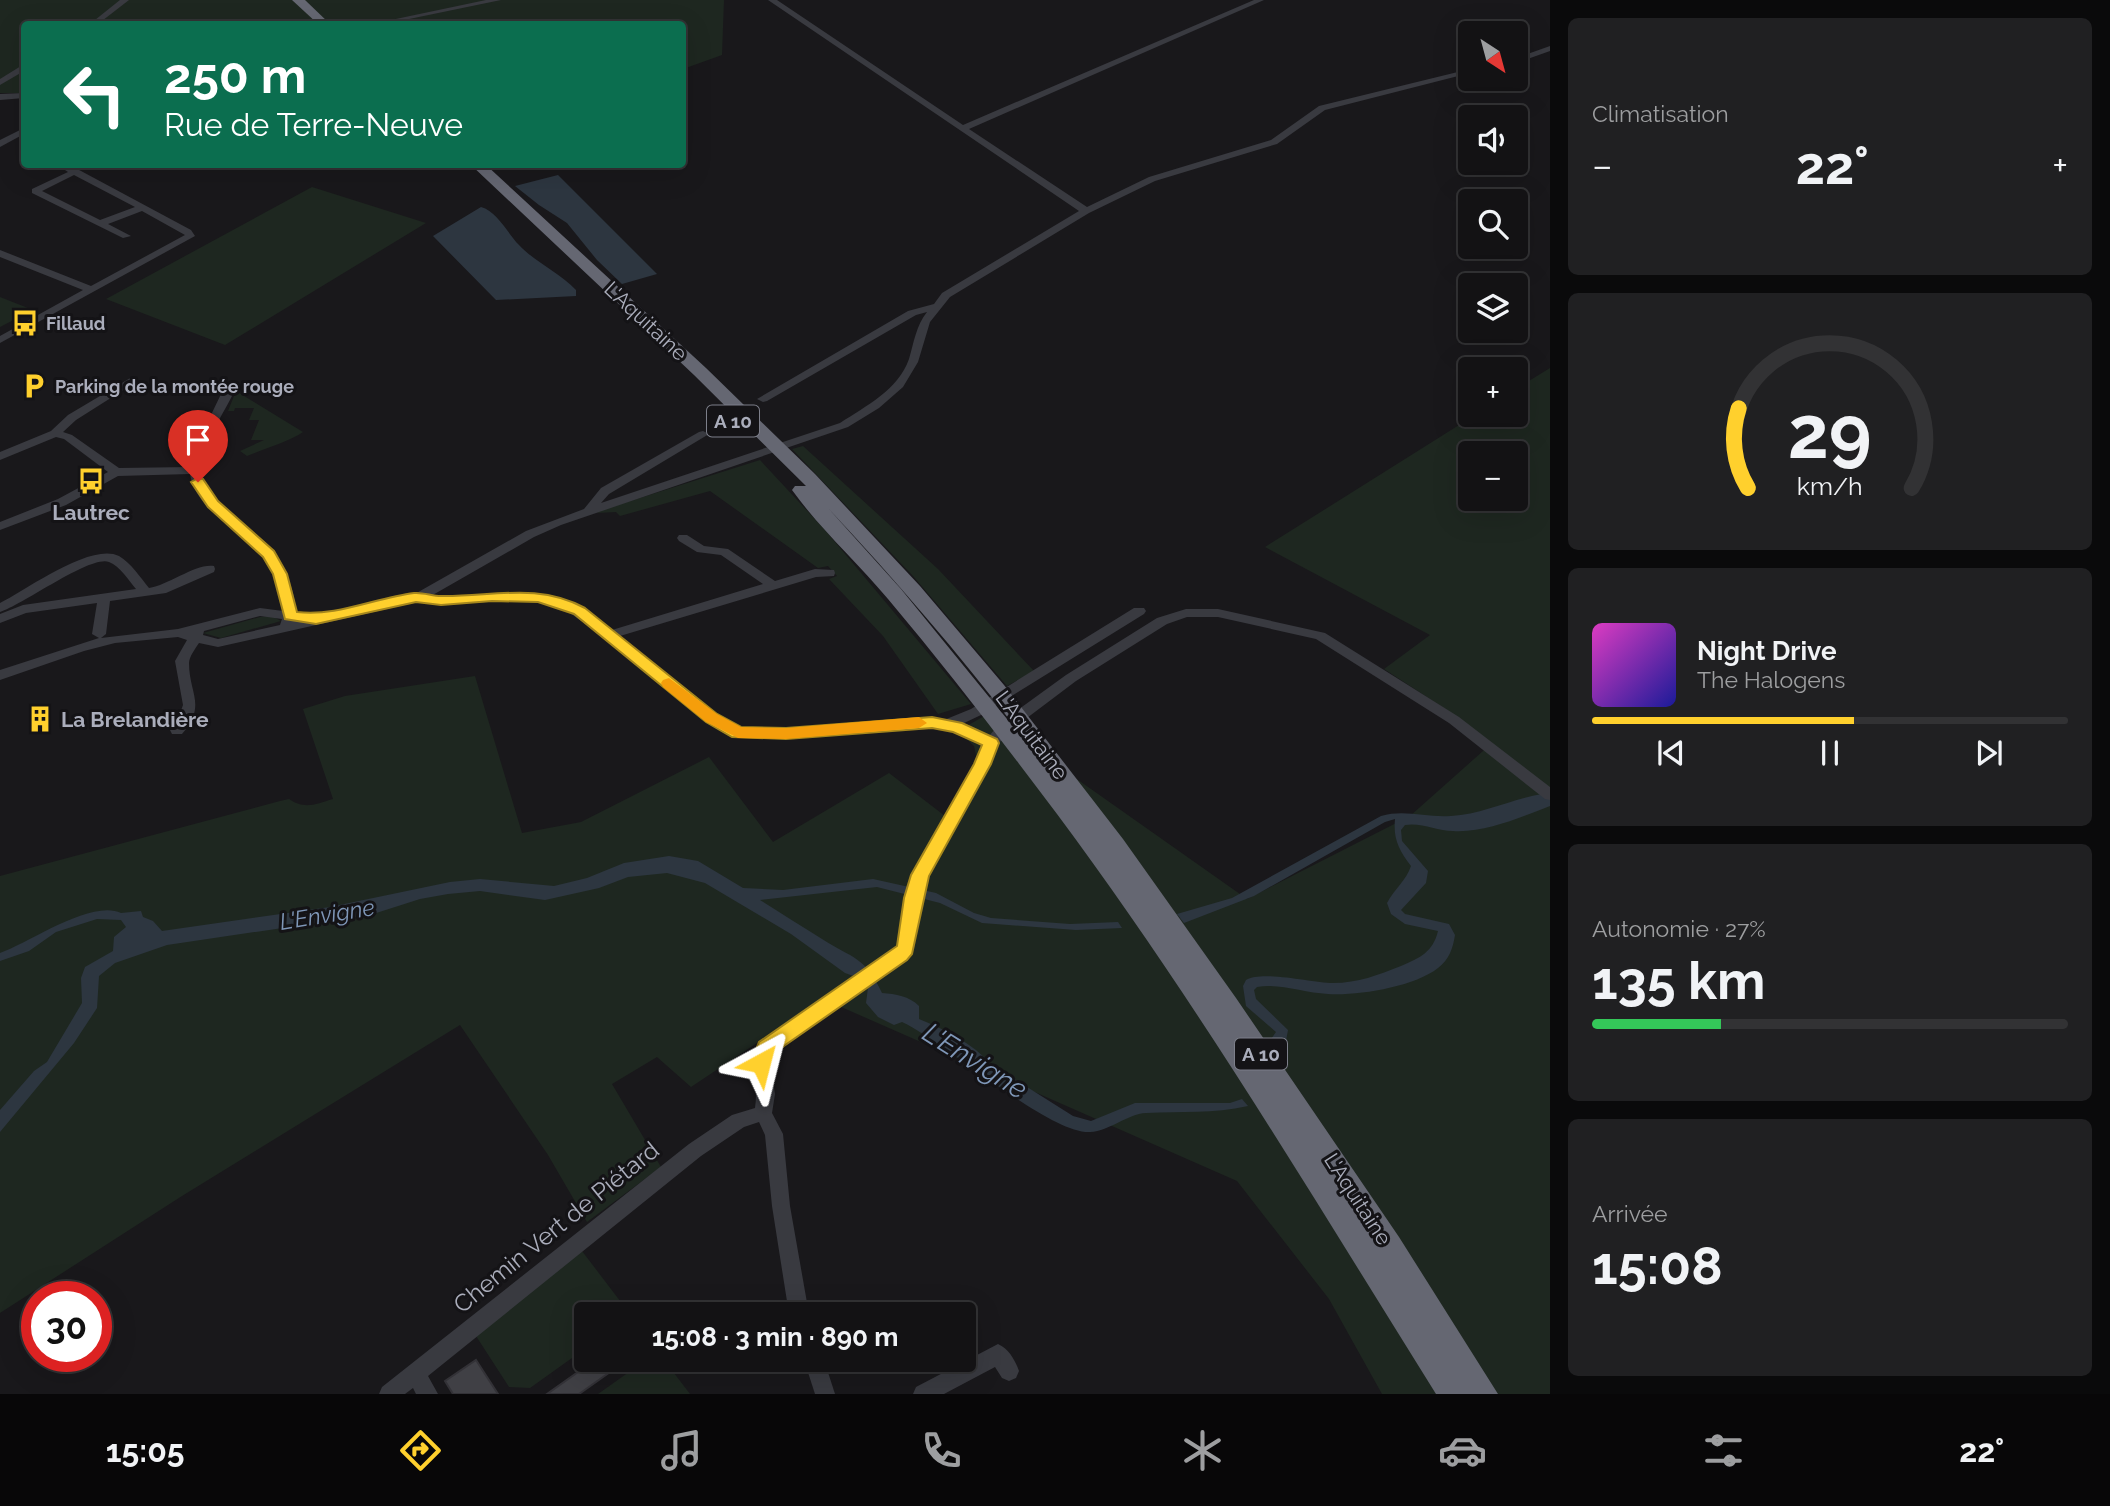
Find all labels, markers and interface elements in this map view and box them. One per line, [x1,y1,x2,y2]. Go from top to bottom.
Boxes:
north arrow [1458,21,1528,91]
map controls [1458,21,1528,511]
text: 250 m [164,47,306,104]
icon: left [49,49,140,140]
text: Climatisation [1592,100,1729,127]
button: sound [1458,105,1528,175]
text: Rue de Terre-Neuve [164,106,463,143]
text: 22° [1796,135,1869,196]
text: − [1592,143,1612,188]
text: + [2052,143,2068,188]
button: search [1458,189,1528,259]
button: layers [1458,273,1528,343]
street label: L'Aquitaine [599,276,693,366]
bus stop icon: Fillaud [10,308,40,338]
place label: Fillaud [46,313,105,334]
button: + [1458,357,1528,427]
parking icon: Parking de la montée rouge [19,371,49,401]
place label: Parking de la montée rouge [55,376,294,397]
text: 29 [1788,390,1872,475]
road number: A 10 [707,406,759,436]
pin [168,410,228,482]
icon: arrive [179,421,217,459]
button: − [1458,441,1528,511]
bus stop icon: Lautrec [76,466,106,496]
text: km/h [1797,471,1863,501]
place label: Lautrec [52,500,130,525]
text: Night Drive [1697,636,1836,666]
text: The Halogens [1697,666,1845,693]
street label: L'Aquitaine [991,686,1073,784]
building icon: La Brelandière [25,704,55,734]
place label: La Brelandière [61,707,209,732]
icon: previous [1652,734,1690,772]
icon: pause [1811,734,1849,772]
icon: next [1970,734,2008,772]
water label: L'Envigne [278,893,376,935]
text: Autonomie · 27% [1592,915,1766,942]
text: 135 km [1592,950,1765,1011]
water label: L'Envigne [917,1016,1033,1106]
position arrow [724,1026,798,1100]
road number: A 10 [1235,1038,1287,1070]
street label: Chemin Vert de Piétard [447,1135,665,1319]
street label: L'Aquitaine [1319,1148,1397,1250]
text: Arrivée [1592,1200,1668,1227]
text: 15:08 [1592,1235,1723,1296]
speed limit sign: 30 [21,1281,112,1372]
text: 15:08 · 3 min · 890 m [652,1322,898,1352]
icon: directions [396,1426,445,1475]
icon: music [657,1426,706,1475]
icon: phone [917,1426,966,1475]
icon: climate [1178,1426,1227,1475]
icon: car [1438,1426,1487,1475]
icon: filters [1699,1426,1748,1475]
text: 15:05 [106,1432,185,1469]
text: 22° [1959,1432,2004,1469]

